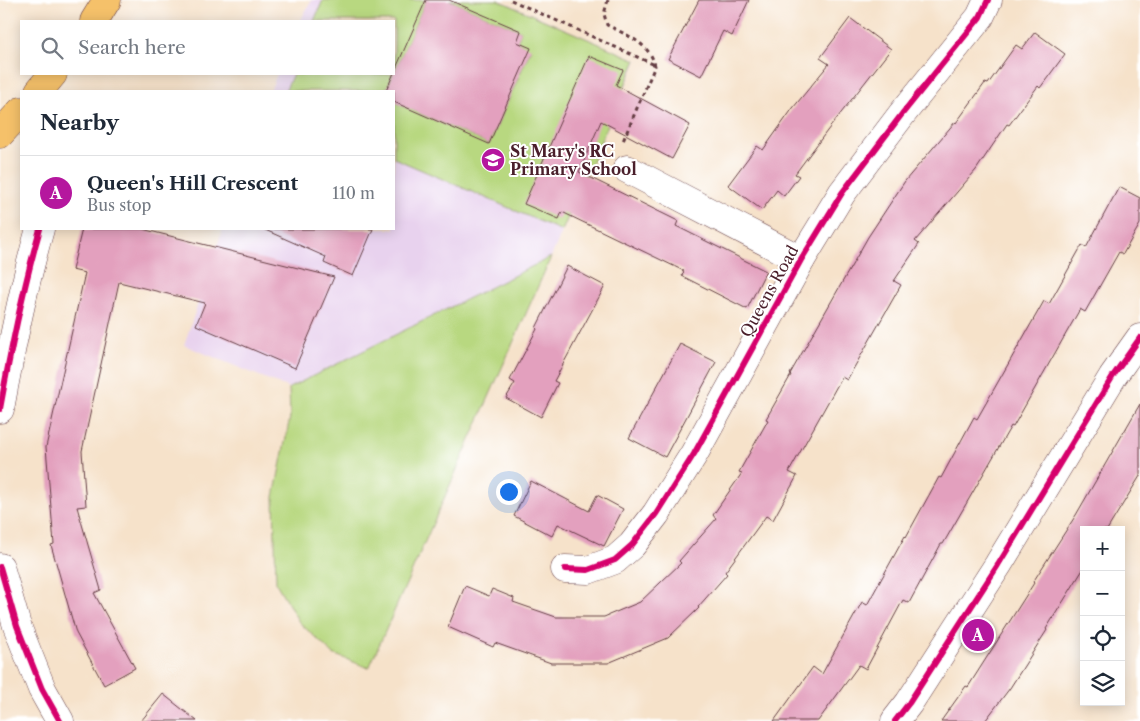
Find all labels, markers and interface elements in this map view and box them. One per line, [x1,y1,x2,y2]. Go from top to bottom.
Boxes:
search box [20,20,395,75]
icon: search [38,34,66,62]
text: Search here [78,36,186,59]
text: Nearby [40,110,119,135]
place label: St Mary's RC Primary School [510,141,637,179]
school or university icon: St Mary's RC Primary School [480,147,506,173]
text: Queen's Hill Crescent [87,172,298,195]
text: A [50,183,62,203]
text: 110 m [332,183,375,203]
text: Bus stop [87,195,151,215]
street label: Queens Road [736,241,803,340]
your location [496,479,522,505]
map controls [1080,526,1125,706]
button: + [1080,526,1125,571]
button: − [1080,571,1125,616]
pin: A [962,616,994,654]
button: locate [1080,616,1125,661]
button: layers [1080,661,1125,706]

